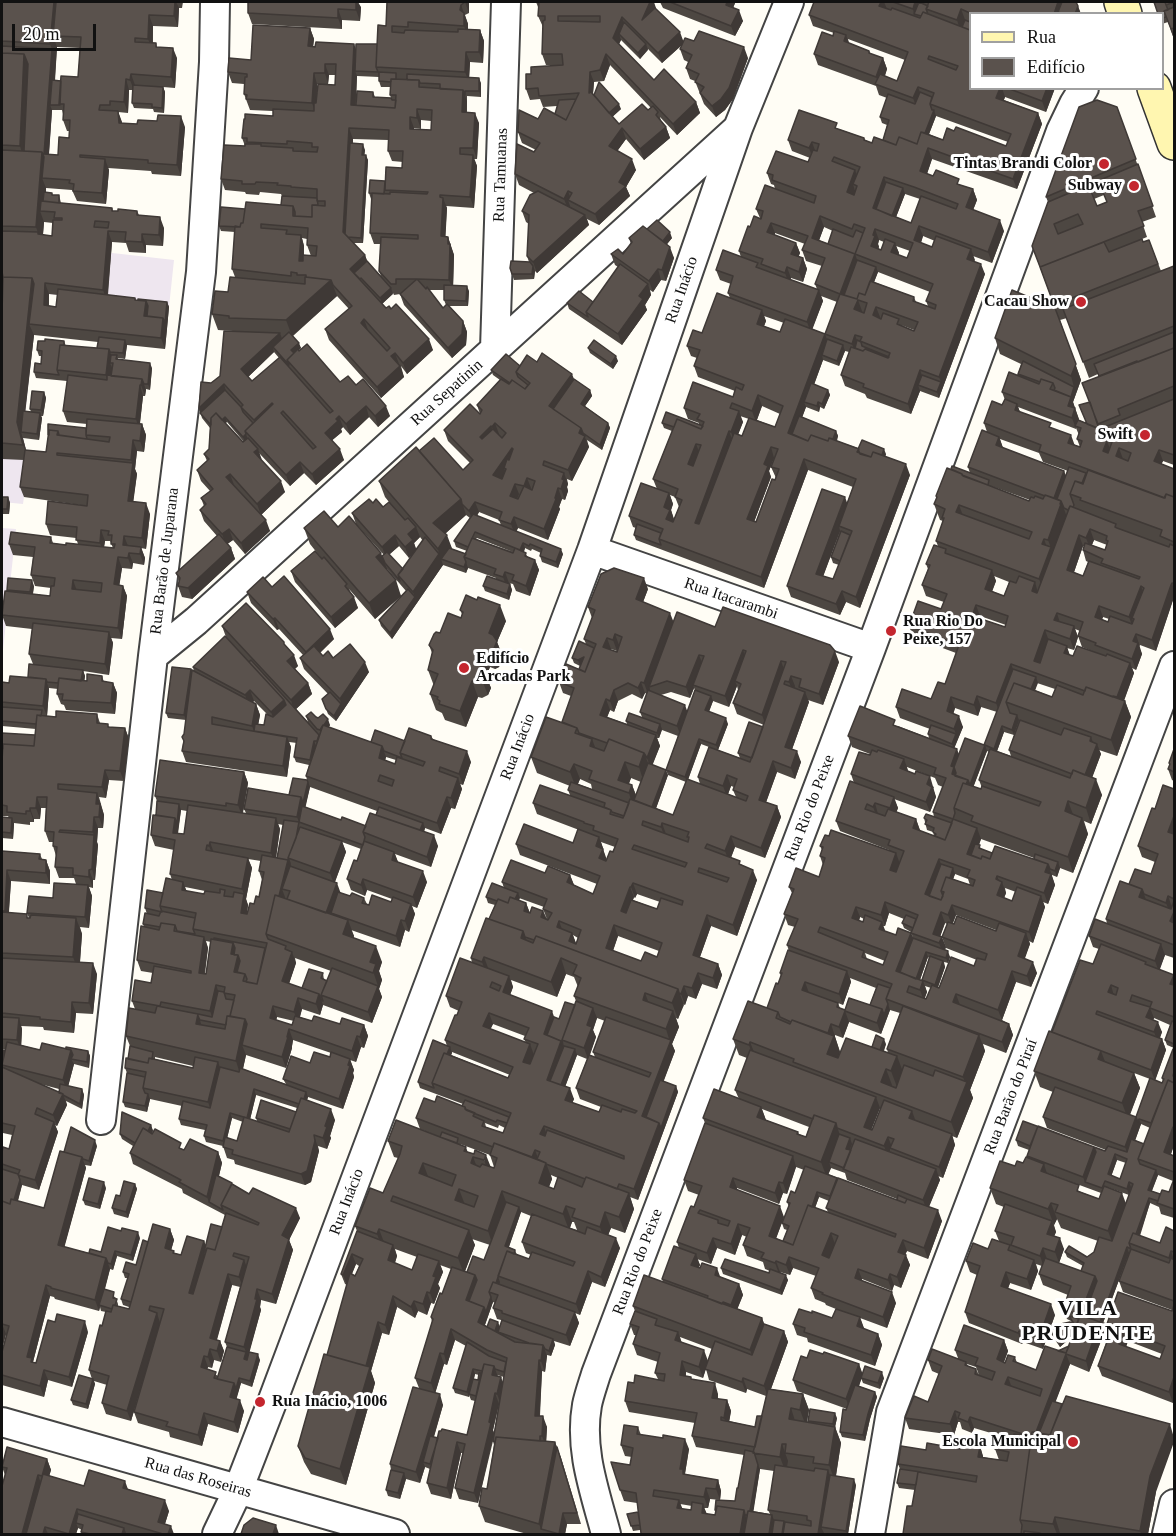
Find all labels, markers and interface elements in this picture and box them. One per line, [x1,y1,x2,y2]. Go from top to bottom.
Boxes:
scale bar [15,12,99,50]
legend [969,12,1164,90]
text: 20 m [23,24,60,44]
text: Rua [1027,27,1056,47]
text: Edifício [1027,57,1085,77]
street label: Rua Tamuanas [490,127,512,223]
place label: Tintas Brandi Color [954,154,1092,174]
marker: Tintas Brandi Color [1097,157,1111,171]
place label: Subway [1068,176,1122,196]
marker: Subway [1127,179,1141,193]
street label: Rua Inácio [662,254,702,326]
place label: Cacau Show [984,292,1069,312]
marker: Cacau Show [1074,295,1088,309]
street label: Rua Sepatinin [407,356,487,430]
place label: Swift [1097,425,1133,445]
marker: Swift [1138,428,1152,442]
street label: Rua Barão de Juparana [146,486,184,636]
street label: Rua Itacarambi [681,574,781,624]
place label: Rua Rio Do Peixe, 157 [903,612,983,650]
marker: Rua Rio Do Peixe, 157 [884,624,898,638]
place label: Edifício Arcadas Park [476,649,570,687]
marker: Edifício Arcadas Park [457,661,471,675]
street label: Rua Inácio [497,711,539,783]
street label: Rua Rio do Peixe [781,752,839,864]
street label: Rua Barão do Piraí [980,1037,1042,1157]
street label: Rua Inácio [326,1166,368,1238]
street label: Rua Rio do Peixe [609,1206,667,1318]
district label: VILA PRUDENTE [1021,1296,1155,1348]
place label: Rua Inácio, 1006 [272,1392,387,1412]
marker: Rua Inácio, 1006 [253,1395,267,1409]
place label: Escola Municipal [942,1432,1061,1452]
marker: Escola Municipal [1066,1435,1080,1449]
street label: Rua das Roseiras [142,1454,254,1502]

